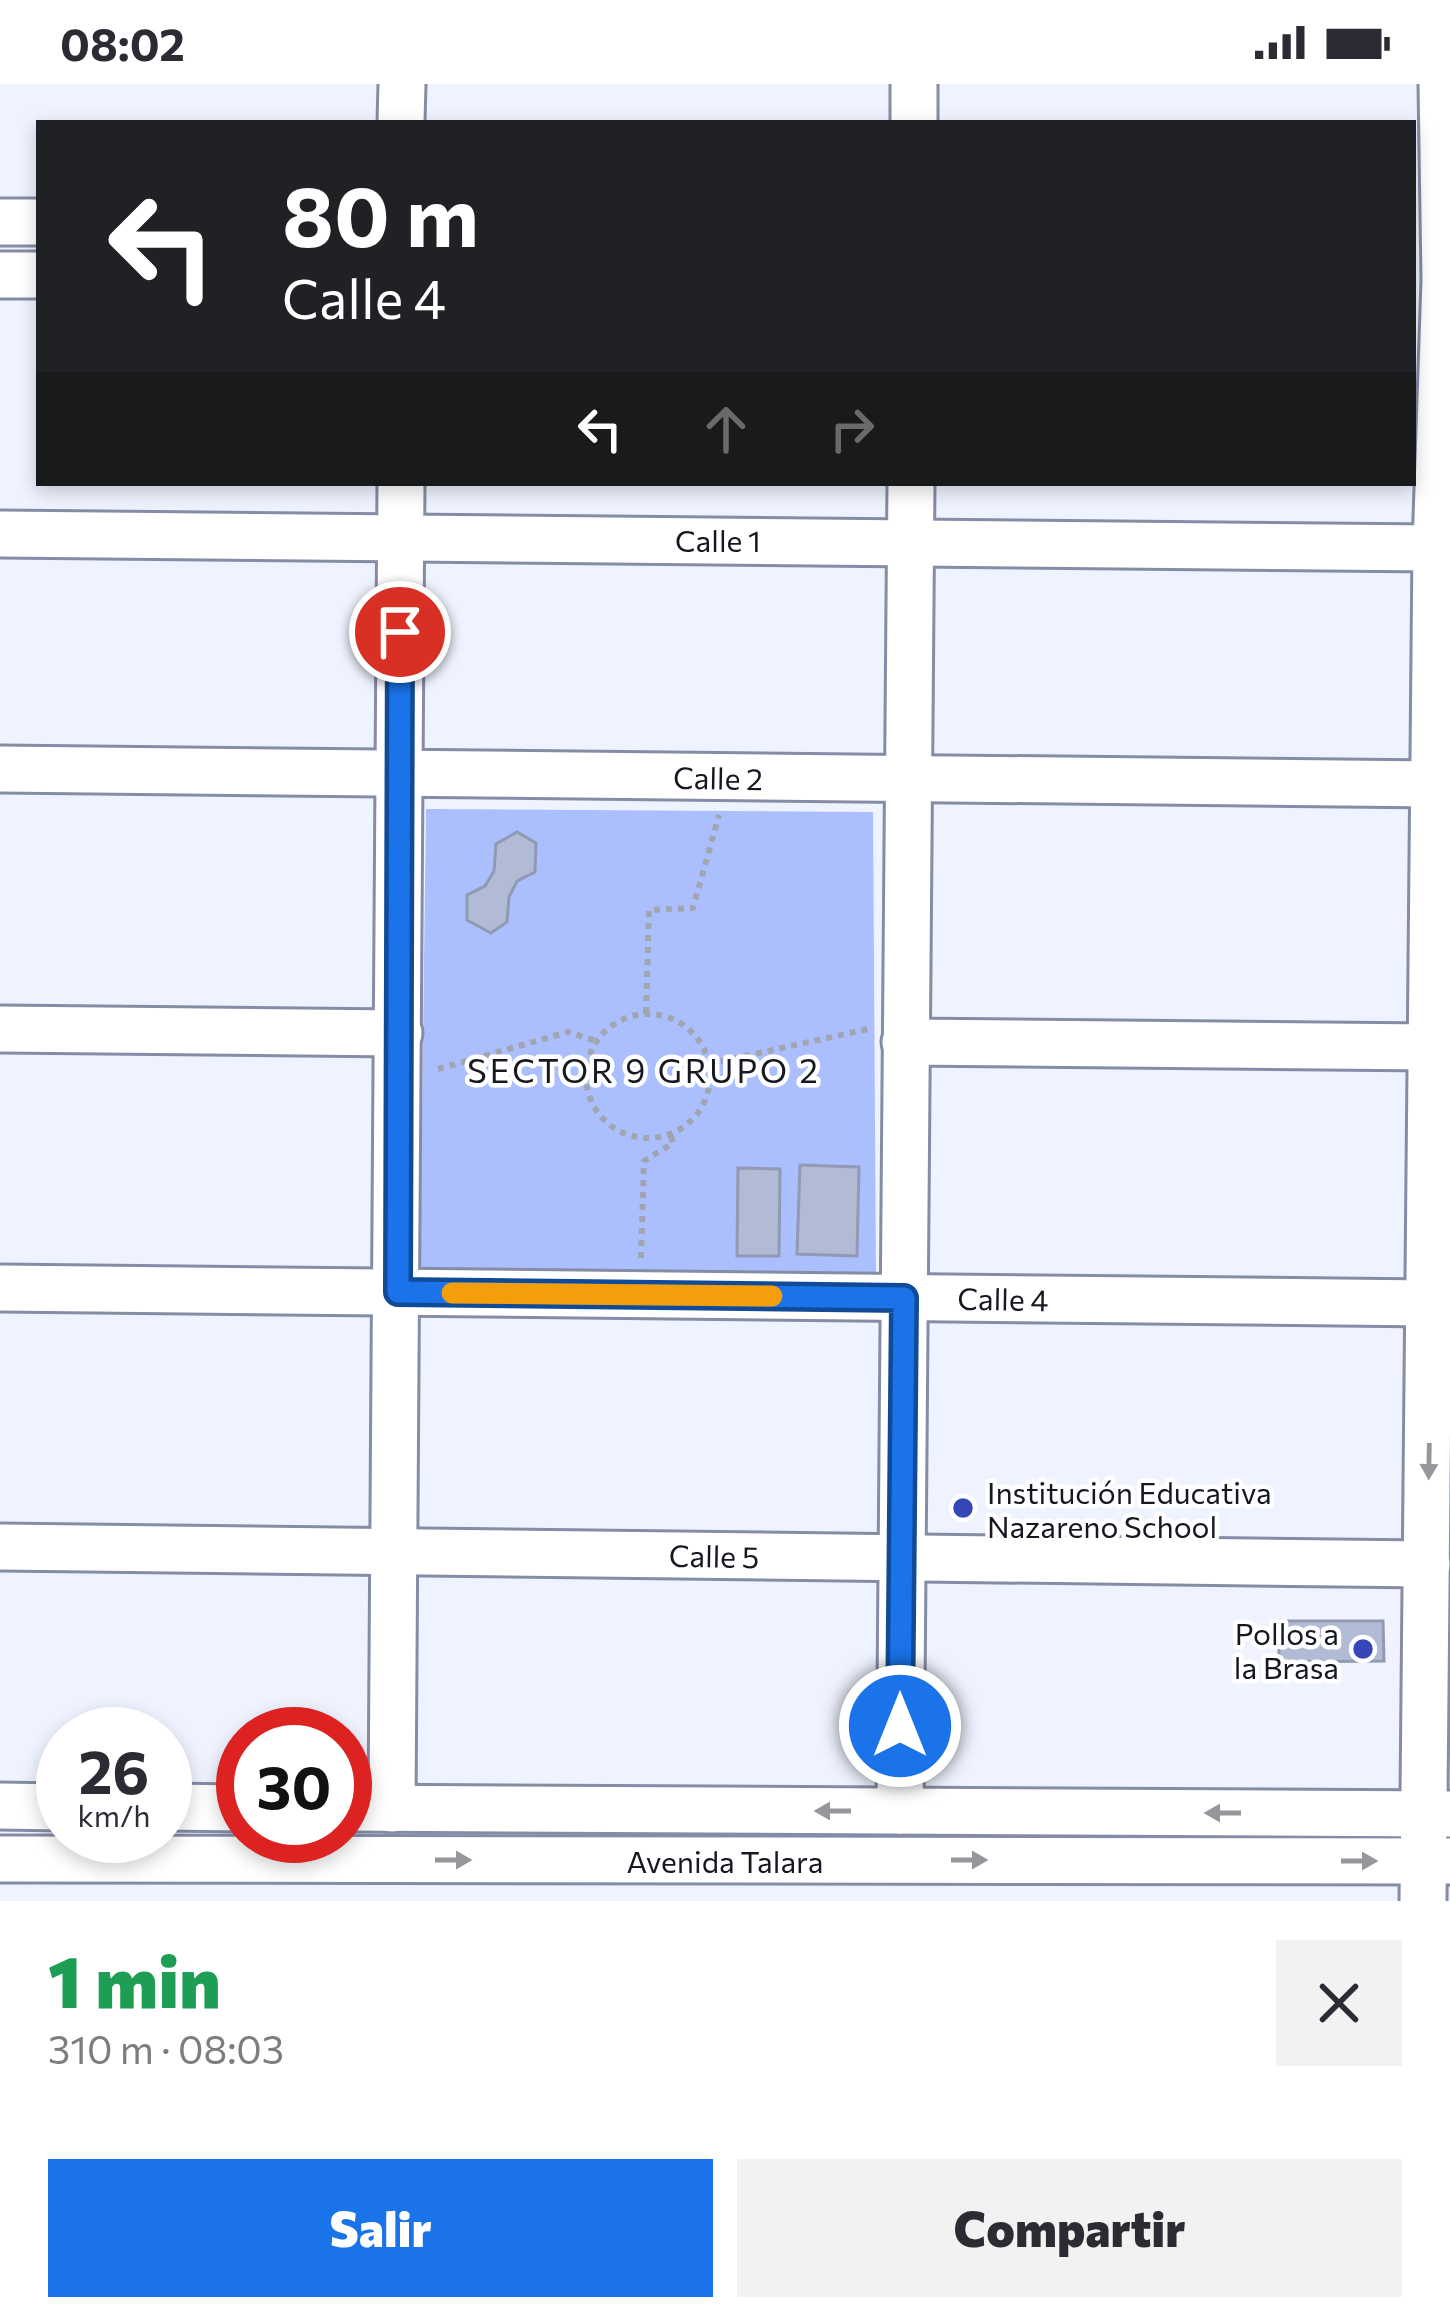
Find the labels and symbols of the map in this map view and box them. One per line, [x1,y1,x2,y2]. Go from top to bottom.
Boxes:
street label: Calle 1 [675,521,761,558]
pin [349,581,451,683]
street label: Calle 2 [673,758,763,796]
district label: SECTOR 9 GRUPO 2 [467,1049,821,1090]
street label: Calle 4 [957,1279,1049,1317]
one-way arrow [1419,1443,1438,1481]
place label: Institución Educativa Nazareno School [987,1473,1272,1544]
marker: Institución Educativa Nazareno School [950,1495,976,1521]
street label: Calle 5 [669,1536,759,1574]
place label: Pollos a la Brasa [1234,1614,1339,1685]
marker: Pollos a la Brasa [1350,1636,1376,1662]
position arrow [837,1663,963,1789]
speed limit sign: 30 [216,1707,372,1863]
one-way arrow [813,1801,851,1821]
one-way arrow [1203,1803,1241,1823]
street label: Avenida Talara [627,1842,823,1879]
one-way arrow [435,1850,473,1870]
one-way arrow [951,1850,989,1870]
one-way arrow [1341,1851,1379,1871]

